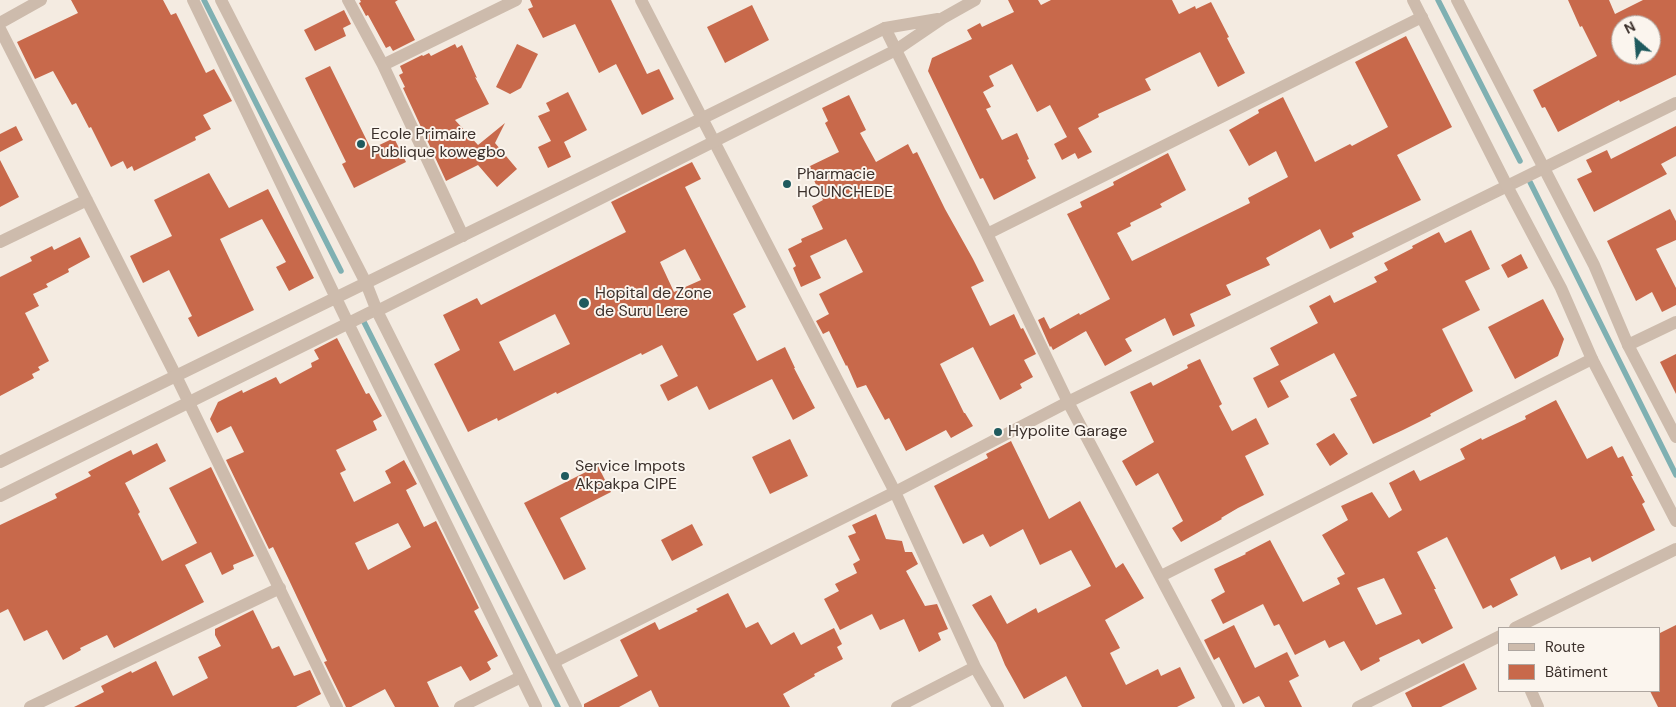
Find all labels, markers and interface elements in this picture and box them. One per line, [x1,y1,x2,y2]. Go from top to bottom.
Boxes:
north arrow [1611,15,1661,65]
text: N [1621,17,1638,38]
place label: Ecole Primaire Publique kowegbo [371,125,505,163]
marker: Ecole Primaire Publique kowegbo [355,138,367,150]
place label: Pharmacie HOUNCHEDE [797,165,893,203]
marker: Pharmacie HOUNCHEDE [781,178,793,190]
place label: Hopital de Zone de Suru Lere [595,284,712,322]
marker: Hopital de Zone de Suru Lere [577,296,591,310]
place label: Hypolite Garage [1008,422,1127,442]
marker: Hypolite Garage [992,426,1004,438]
place label: Service Impots Akpakpa CIPE [575,457,686,495]
marker: Service Impots Akpakpa CIPE [559,470,571,482]
legend [1498,627,1661,692]
text: Route [1545,637,1585,657]
text: Bâtiment [1545,662,1608,682]

